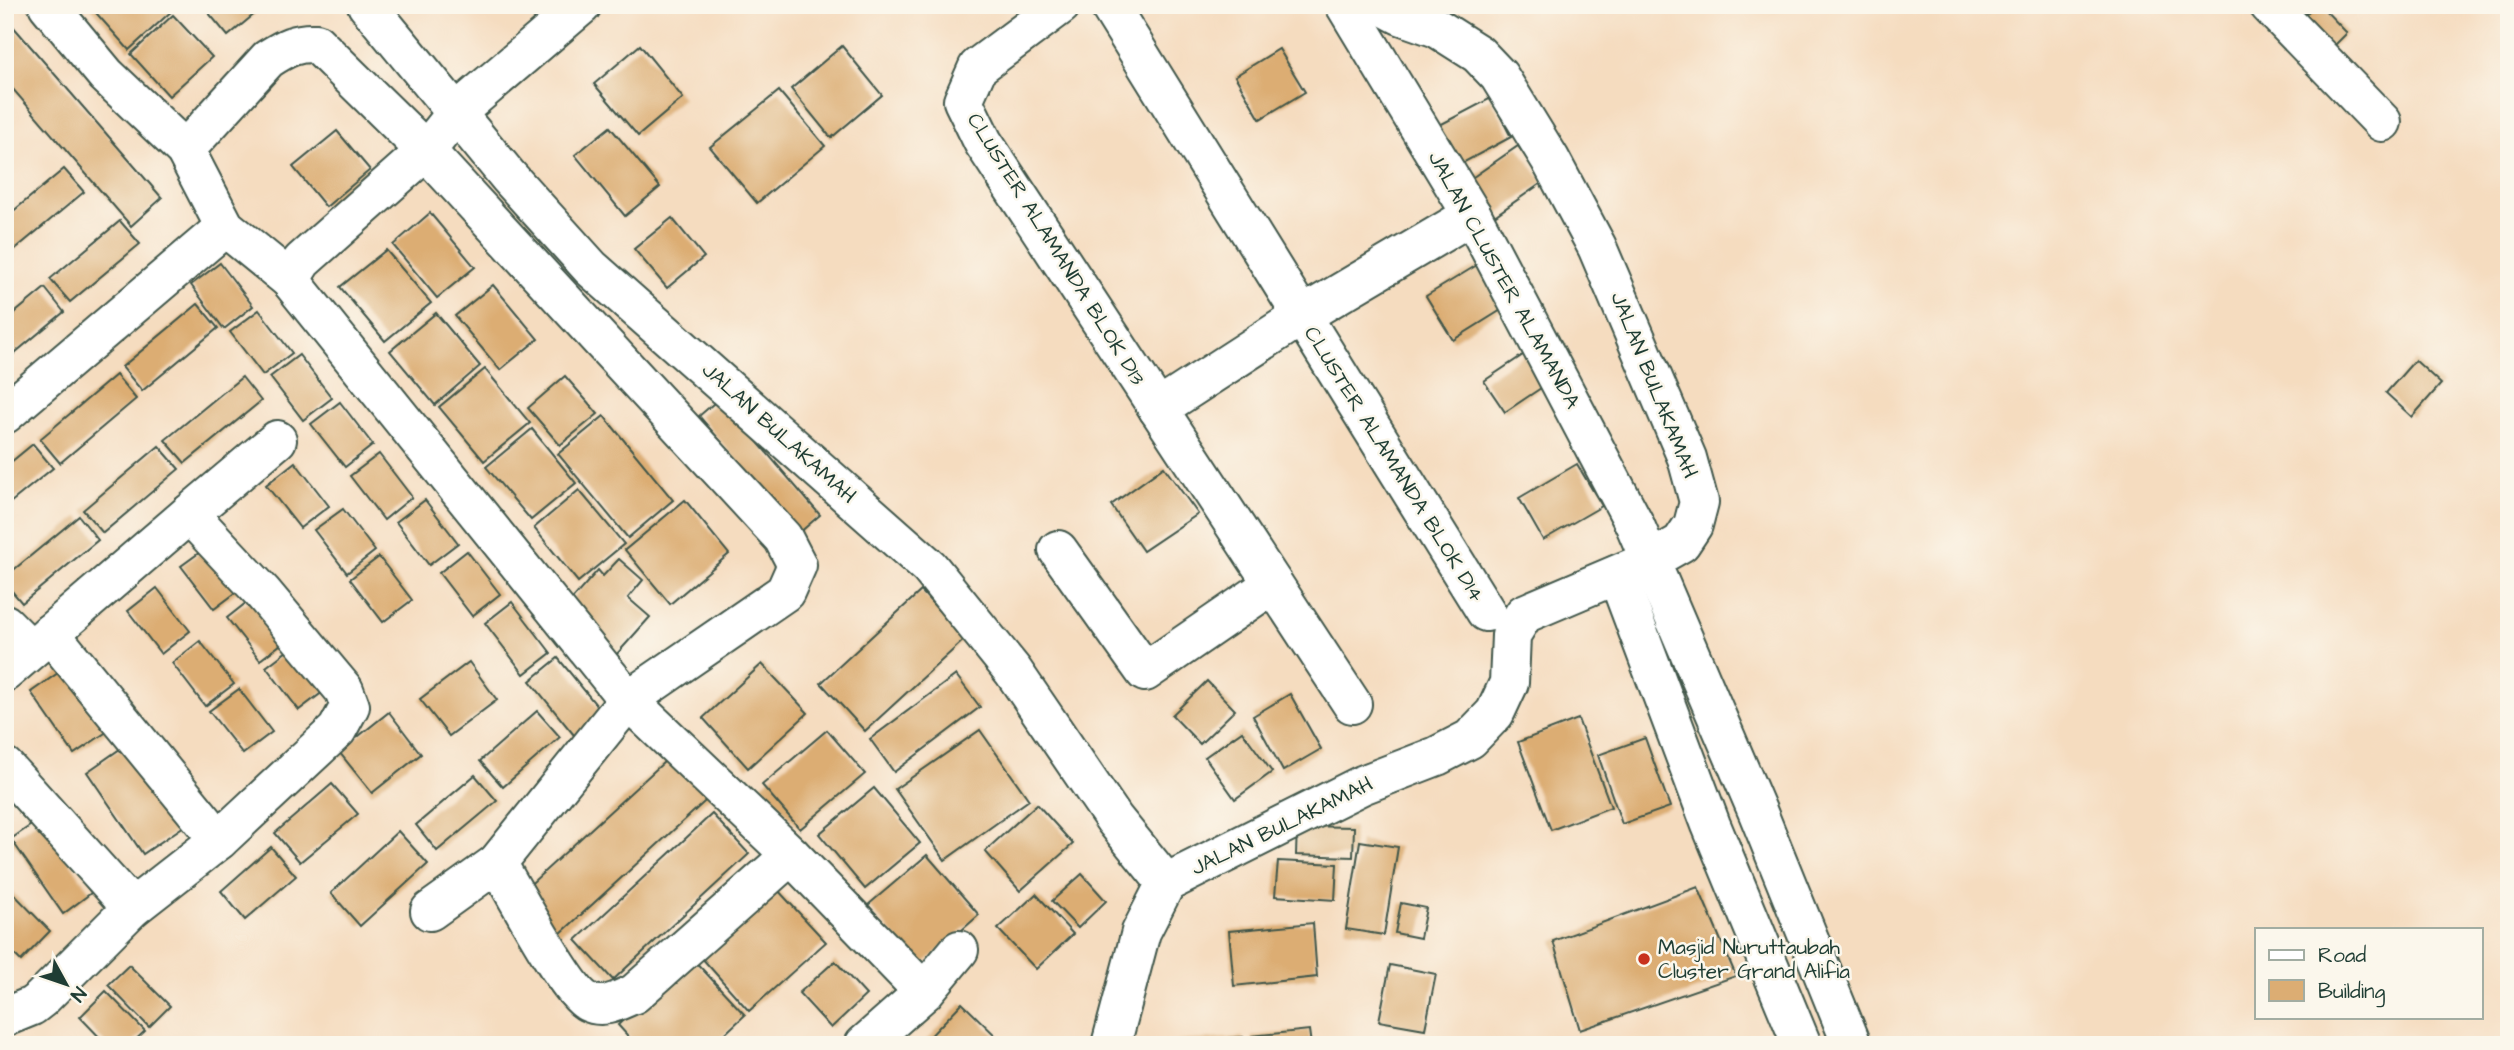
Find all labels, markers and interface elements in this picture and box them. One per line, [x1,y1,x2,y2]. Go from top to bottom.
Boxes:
street label: CLUSTER ALAMANDA BLOK D13 [960,107,1152,391]
street label: JALAN CLUSTER ALAMANDA [1421,146,1587,414]
street label: JALAN BULAKAMAH [1603,288,1705,483]
street label: CLUSTER ALAMANDA BLOK D14 [1297,321,1491,607]
street label: JALAN BULAKAMAH [696,356,863,510]
street label: JALAN BULAKAMAH [1186,769,1378,883]
legend [2255,928,2482,1018]
place label: Masjid Nuruttaubah Cluster Grand Alifia [1658,933,1850,986]
text: Road [2318,941,2366,970]
north arrow [32,948,102,1018]
marker: Masjid Nuruttaubah Cluster Grand Alifia [1636,951,1652,967]
text: Building [2318,977,2386,1008]
text: N [64,981,92,1007]

